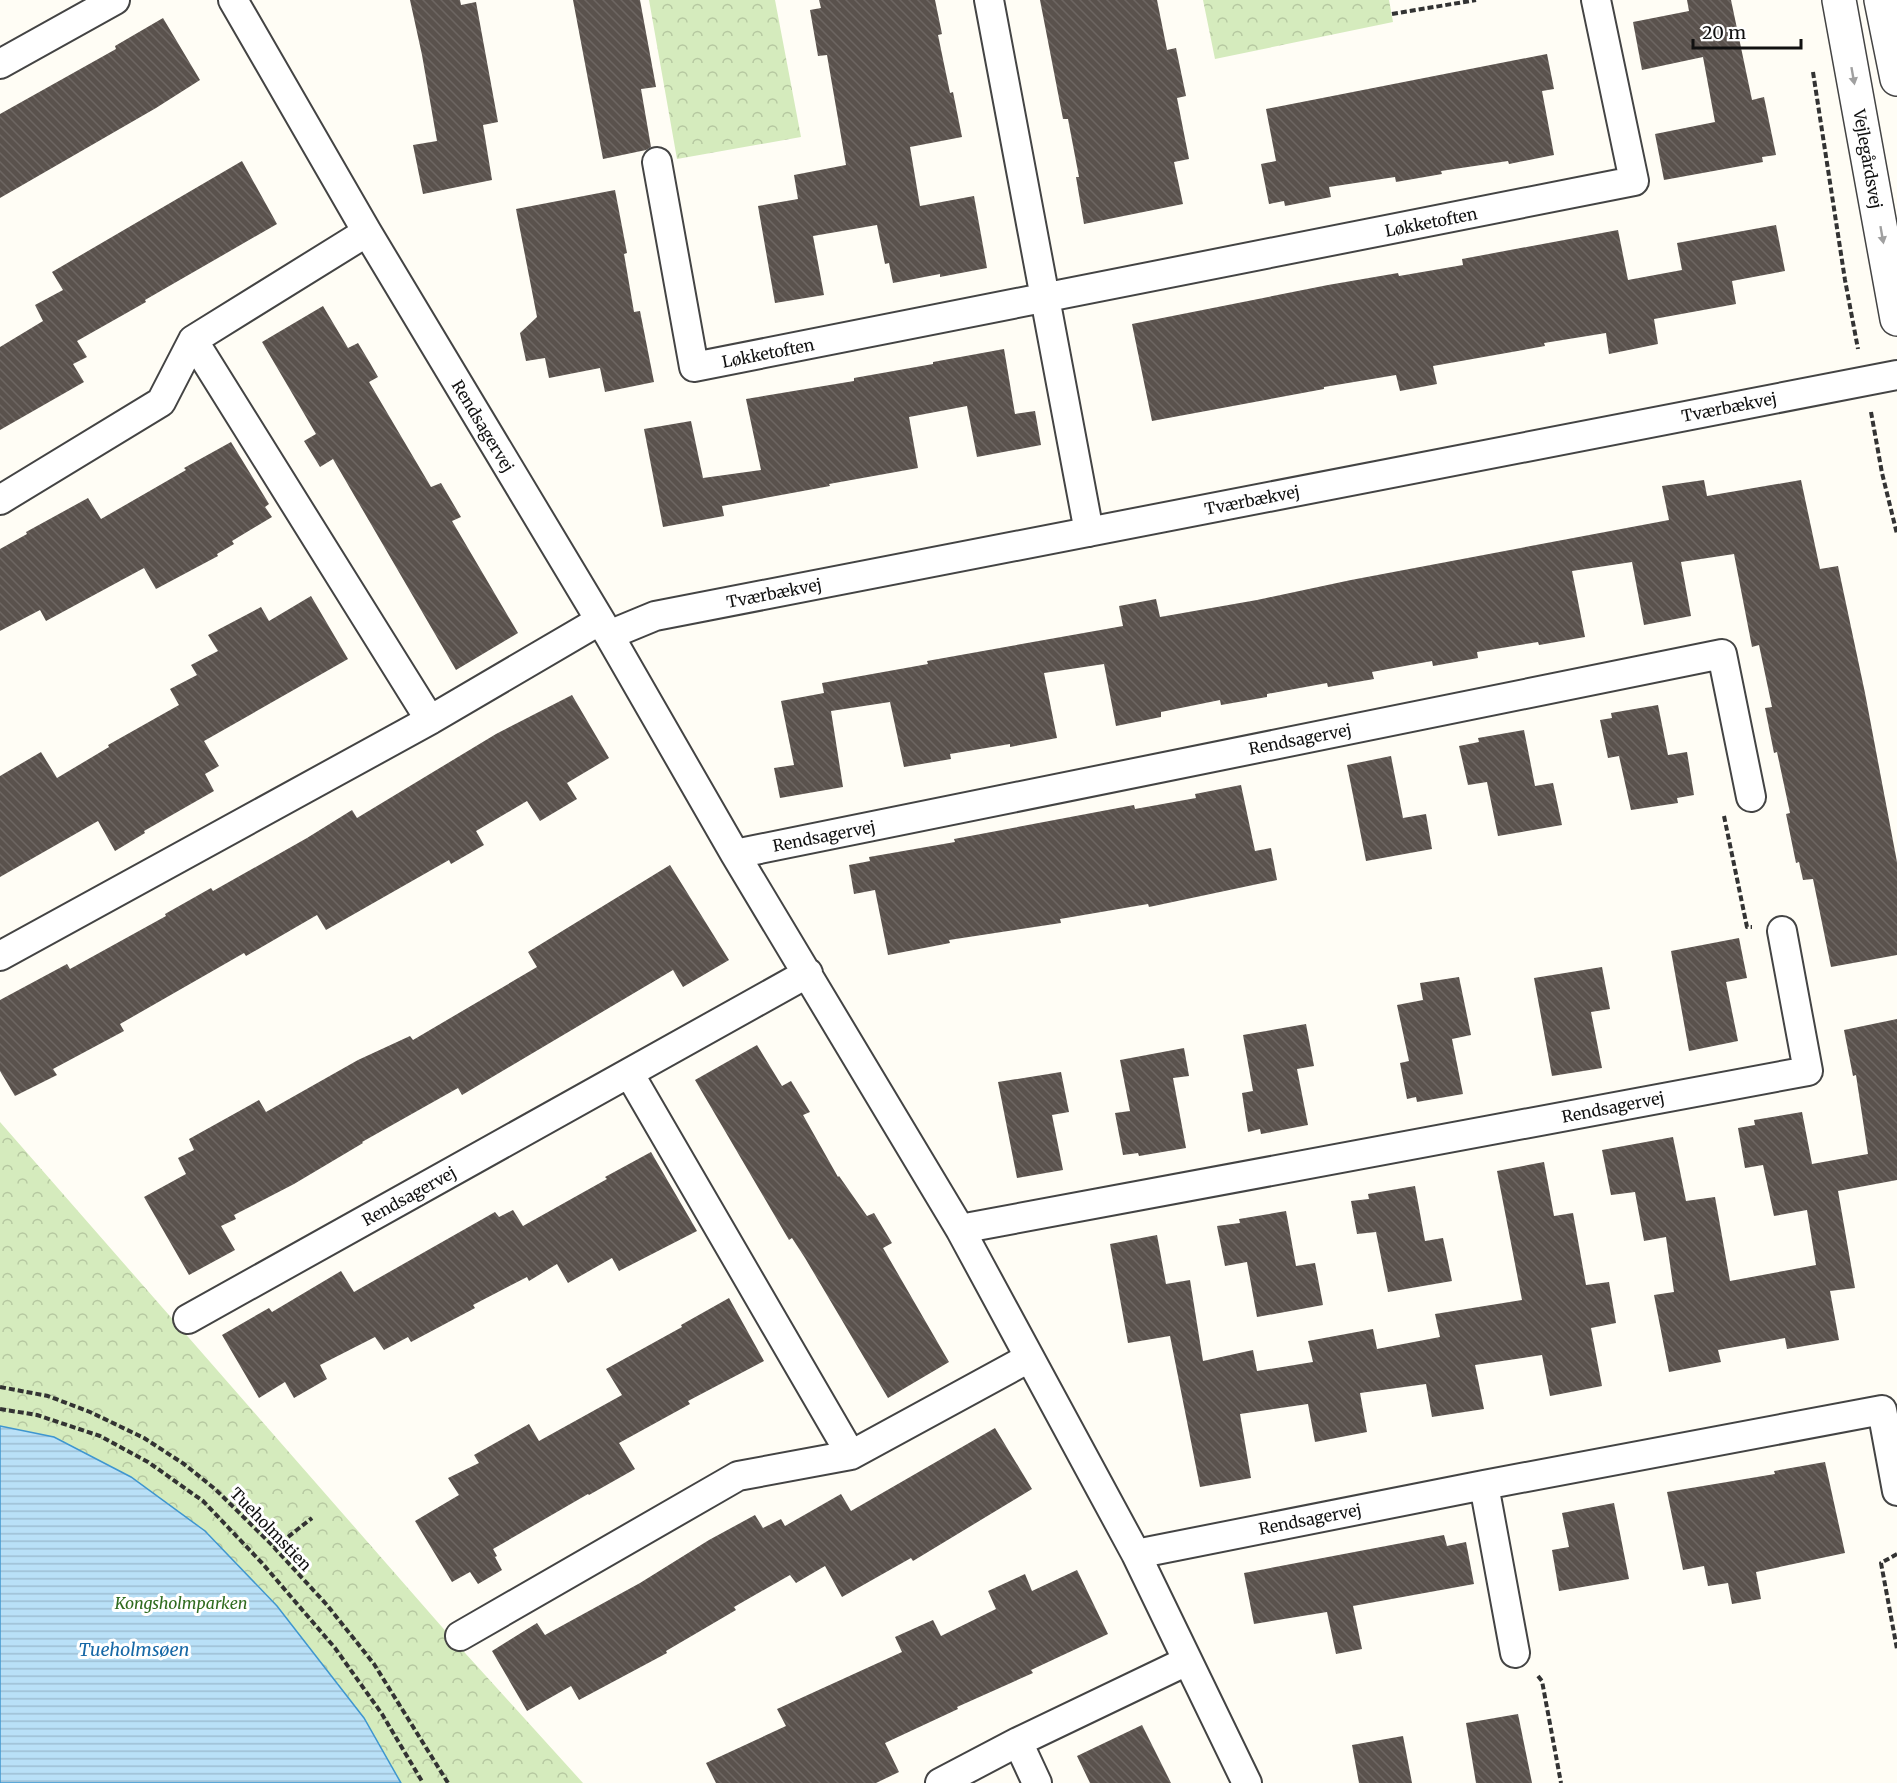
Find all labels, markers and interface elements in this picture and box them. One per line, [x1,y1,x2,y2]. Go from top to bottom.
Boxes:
scale bar [1693,12,1801,50]
text: 20 m [1702,21,1746,44]
one-way arrow [1849,67,1858,86]
street label: Vejlegårdsvej [1849,107,1887,210]
street label: Løkketoften [1383,203,1479,241]
one-way arrow [1878,225,1887,244]
street label: Løkketoften [720,334,816,372]
street label: Rendsagervej [448,376,518,476]
street label: Tværbækvej [1680,388,1778,426]
street label: Tværbækvej [1203,481,1301,519]
street label: Tværbækvej [725,574,823,612]
street label: Rendsagervej [1247,719,1353,759]
street label: Rendsagervej [771,816,877,856]
street label: Rendsagervej [1560,1087,1666,1127]
street label: Rendsagervej [359,1162,459,1230]
street label: Tueholmstien [226,1483,316,1575]
street label: Rendsagervej [1257,1499,1363,1539]
park label: Kongsholmparken [114,1593,247,1613]
water label: Tueholmsøen [79,1638,189,1661]

